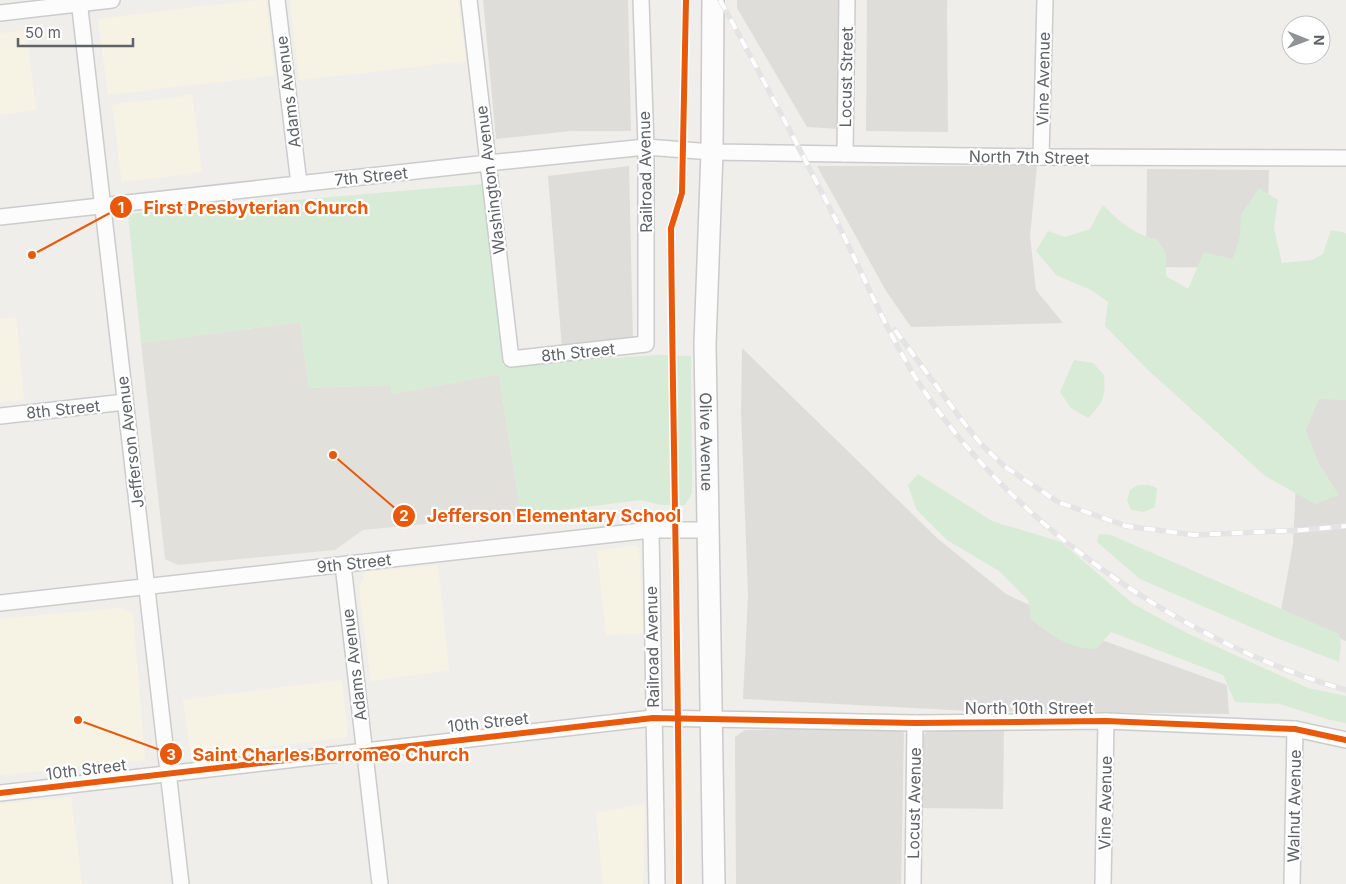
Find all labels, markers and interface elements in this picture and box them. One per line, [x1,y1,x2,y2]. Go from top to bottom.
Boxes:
scale bar [18,15,132,47]
north arrow [1281,15,1331,65]
text: 50 m [25,23,61,42]
street label: Locust Street [835,27,857,127]
street label: Vine Avenue [1032,32,1054,126]
street label: Adams Avenue [271,35,305,149]
text: N [1311,35,1328,46]
street label: Washington Avenue [471,104,509,256]
street label: Railroad Avenue [634,111,656,233]
street label: North 7th Street [969,146,1089,168]
street label: 7th Street [333,162,409,190]
callout: First Presbyterian Church [108,191,378,224]
text: First Presbyterian Church [143,197,369,218]
text: 1 [118,198,124,217]
street label: 8th Street [540,338,616,366]
street label: Jefferson Avenue [112,375,148,509]
street label: Olive Avenue [696,392,717,491]
street label: 8th Street [25,395,101,423]
callout: Jefferson Elementary School [392,500,691,533]
text: Jefferson Elementary School [427,505,681,526]
text: 2 [399,506,409,525]
street label: 9th Street [316,549,392,577]
street label: Railroad Avenue [641,586,663,708]
street label: Adams Avenue [337,608,371,722]
street label: North 10th Street [965,698,1093,718]
street label: 10th Street [447,708,529,736]
callout: Saint Charles Borromeo Church [158,738,480,771]
text: Saint Charles Borromeo Church [193,744,469,765]
text: 3 [166,745,176,764]
street label: Locust Avenue [903,747,925,859]
street label: Walnut Avenue [1283,749,1305,863]
street label: 10th Street [44,754,128,784]
street label: Vine Avenue [1094,756,1116,850]

